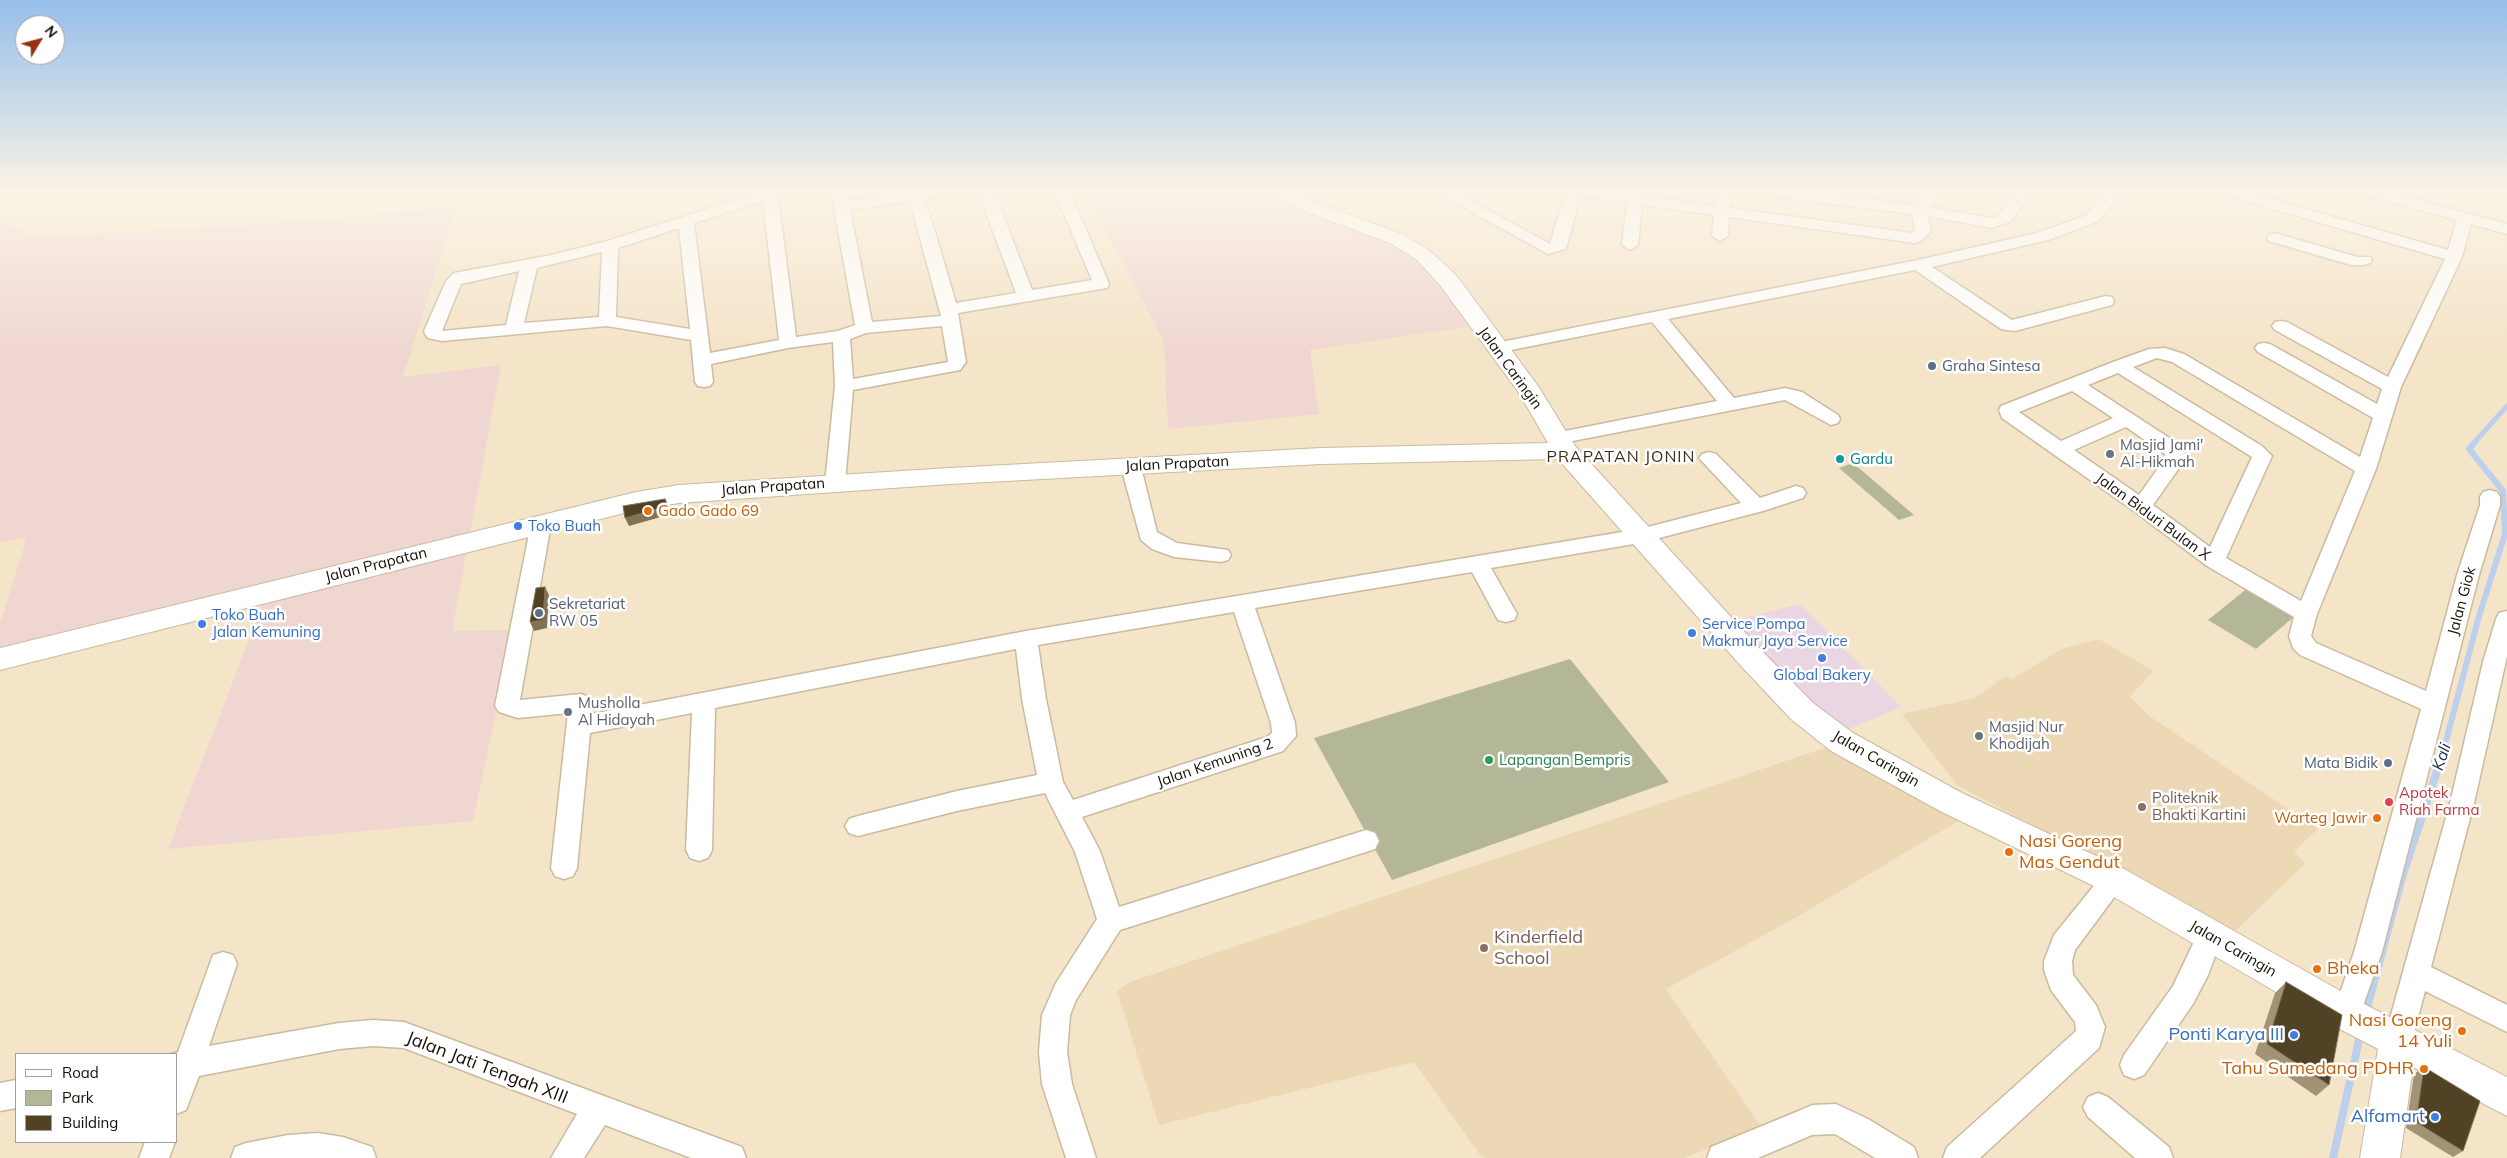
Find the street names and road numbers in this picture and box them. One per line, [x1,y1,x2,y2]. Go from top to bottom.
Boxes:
street label: Jalan Caringin [1474,323,1546,413]
street label: Jalan Prapatan [1124,452,1230,476]
street label: Jalan Biduri Bulan X [2092,469,2214,565]
street label: Jalan Prapatan [720,474,826,500]
street label: Jalan Prapatan [323,544,429,586]
street label: Jalan Giok [2444,565,2480,637]
street label: Jalan Caringin [1829,727,1923,791]
street label: Jalan Kemuning 2 [1155,735,1275,791]
street label: Jalan Caringin [2186,917,2280,981]
street label: Jalan Jati Tengah XIII [403,1027,571,1109]

